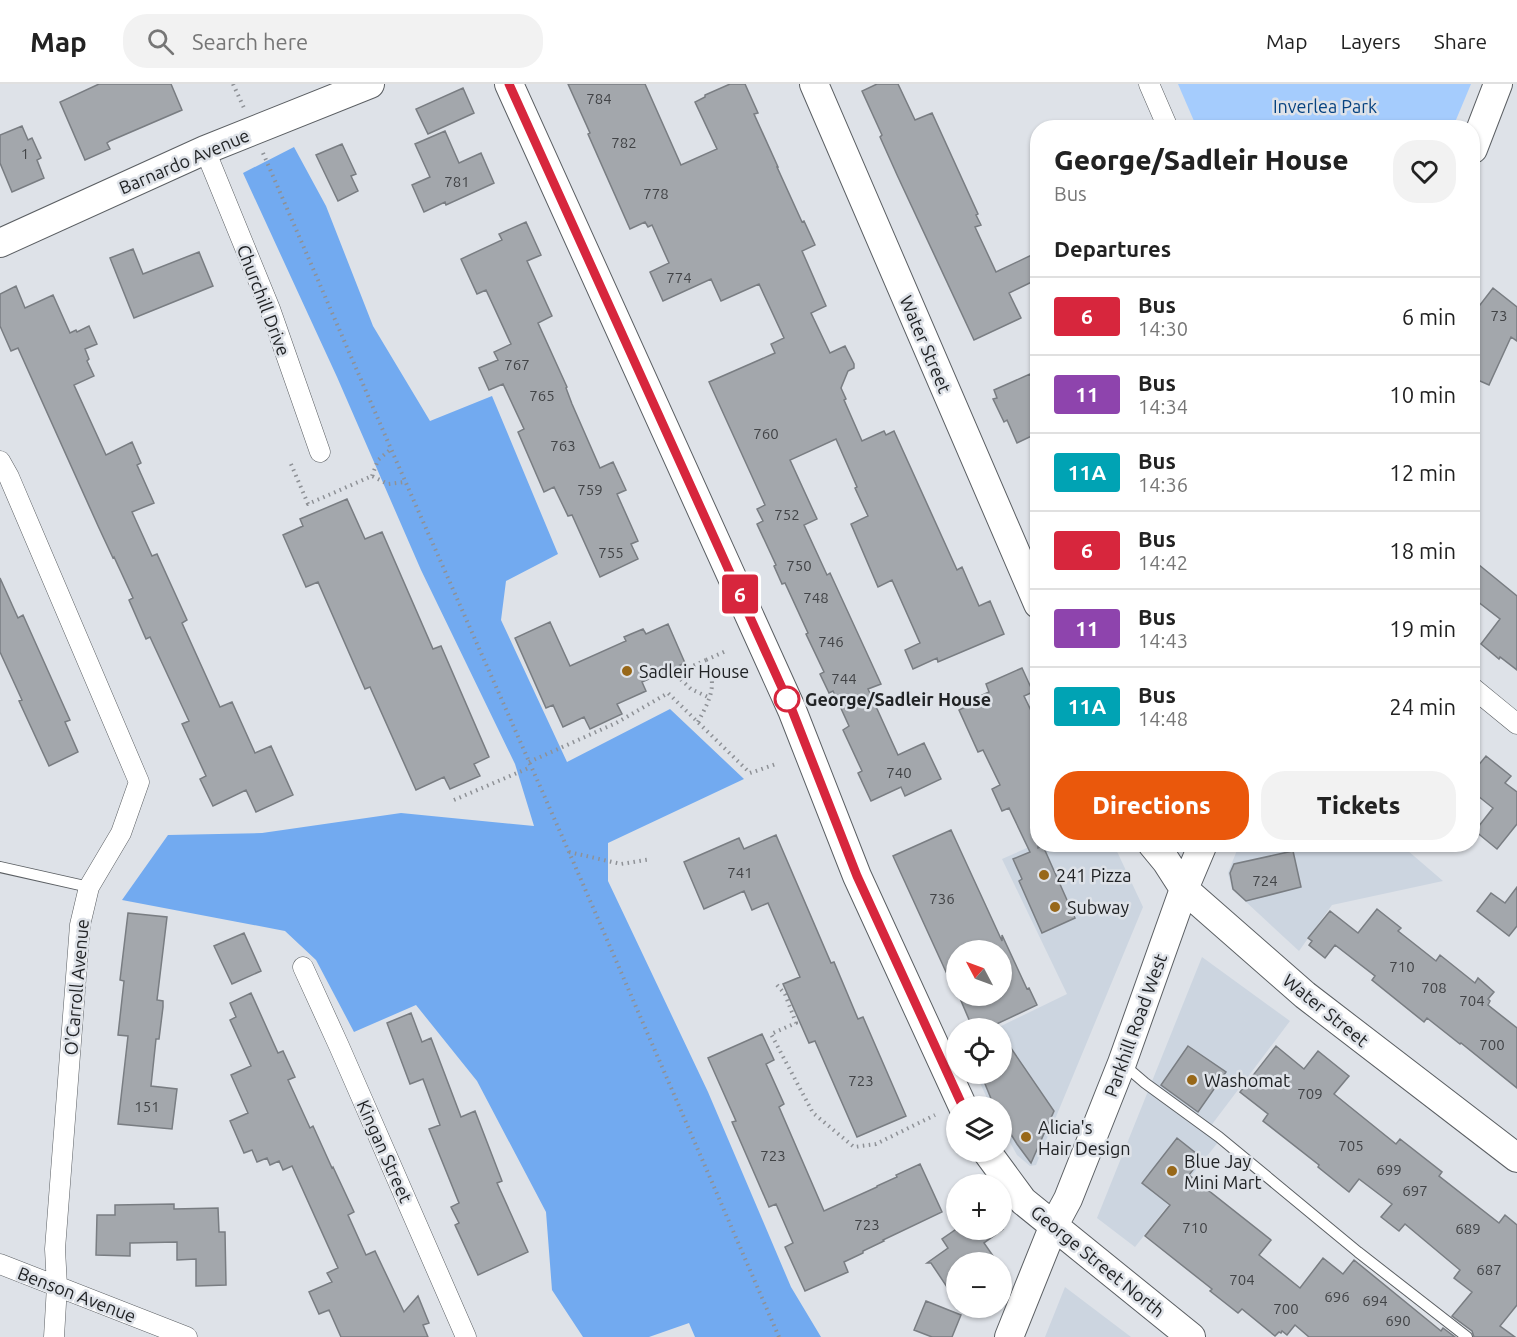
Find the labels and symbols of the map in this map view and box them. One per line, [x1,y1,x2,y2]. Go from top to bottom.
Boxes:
house number: 784 [586,90,612,107]
park label: Inverlea Park [1273,96,1377,116]
street label: Barnardo Avenue [116,125,252,197]
house number: 782 [611,134,637,151]
house number: 1 [21,145,29,162]
house number: 781 [444,173,470,190]
house number: 778 [643,185,669,202]
street label: Churchill Drive [234,242,294,358]
house number: 774 [666,269,692,286]
street label: Water Street [897,292,955,396]
house number: 73 [1491,307,1507,324]
house number: 767 [504,356,530,373]
house number: 765 [529,387,555,404]
house number: 760 [753,425,779,442]
house number: 763 [550,437,576,454]
house number: 759 [577,481,603,498]
house number: 752 [774,506,800,523]
house number: 755 [598,544,624,561]
house number: 750 [786,557,812,574]
line badge: 6 [720,574,760,614]
house number: 748 [803,589,829,606]
house number: 746 [818,633,844,650]
place label: Sadleir House [639,661,749,681]
marker: Sadleir House [620,664,634,678]
house number: 744 [831,670,857,687]
marker: George/Sadleir House [774,686,800,712]
place label: George/Sadleir House [805,689,991,709]
house number: 740 [886,764,912,781]
house number: 741 [727,864,753,881]
place label: 241 Pizza [1056,865,1132,885]
marker: 241 Pizza [1037,868,1051,882]
house number: 724 [1252,872,1278,889]
house number: 736 [929,890,955,907]
place label: Subway [1067,897,1129,917]
marker: Subway [1048,900,1062,914]
street label: O'Carroll Avenue [60,918,92,1056]
north arrow [946,940,1012,1006]
street label: Parkhill Road West [1100,951,1170,1099]
house number: 710 [1389,958,1415,975]
street label: Water Street [1279,970,1373,1050]
house number: 708 [1421,979,1447,996]
house number: 704 [1459,992,1485,1009]
house number: 700 [1479,1036,1505,1053]
place label: Washomat [1204,1070,1290,1090]
house number: 723 [848,1072,874,1089]
marker: Washomat [1185,1073,1199,1087]
house number: 709 [1297,1085,1323,1102]
street label: Kingan Street [353,1097,417,1205]
house number: 151 [134,1098,160,1115]
place label: Alicia's Hair Design [1038,1117,1131,1158]
marker: Alicia's Hair Design [1019,1130,1033,1144]
house number: 705 [1338,1137,1364,1154]
house number: 723 [760,1147,786,1164]
place label: Blue Jay Mini Mart [1184,1151,1262,1192]
house number: 699 [1376,1161,1402,1178]
marker: Blue Jay Mini Mart [1165,1164,1179,1178]
house number: 697 [1402,1182,1428,1199]
street label: George Street North [1027,1201,1169,1321]
house number: 723 [854,1216,880,1233]
house number: 710 [1182,1219,1208,1236]
house number: 689 [1455,1220,1481,1237]
house number: 687 [1476,1261,1502,1278]
street label: Benson Avenue [15,1262,139,1326]
house number: 704 [1229,1271,1255,1288]
house number: 696 [1324,1288,1350,1305]
house number: 694 [1362,1292,1388,1309]
house number: 700 [1273,1300,1299,1317]
house number: 690 [1385,1312,1411,1329]

